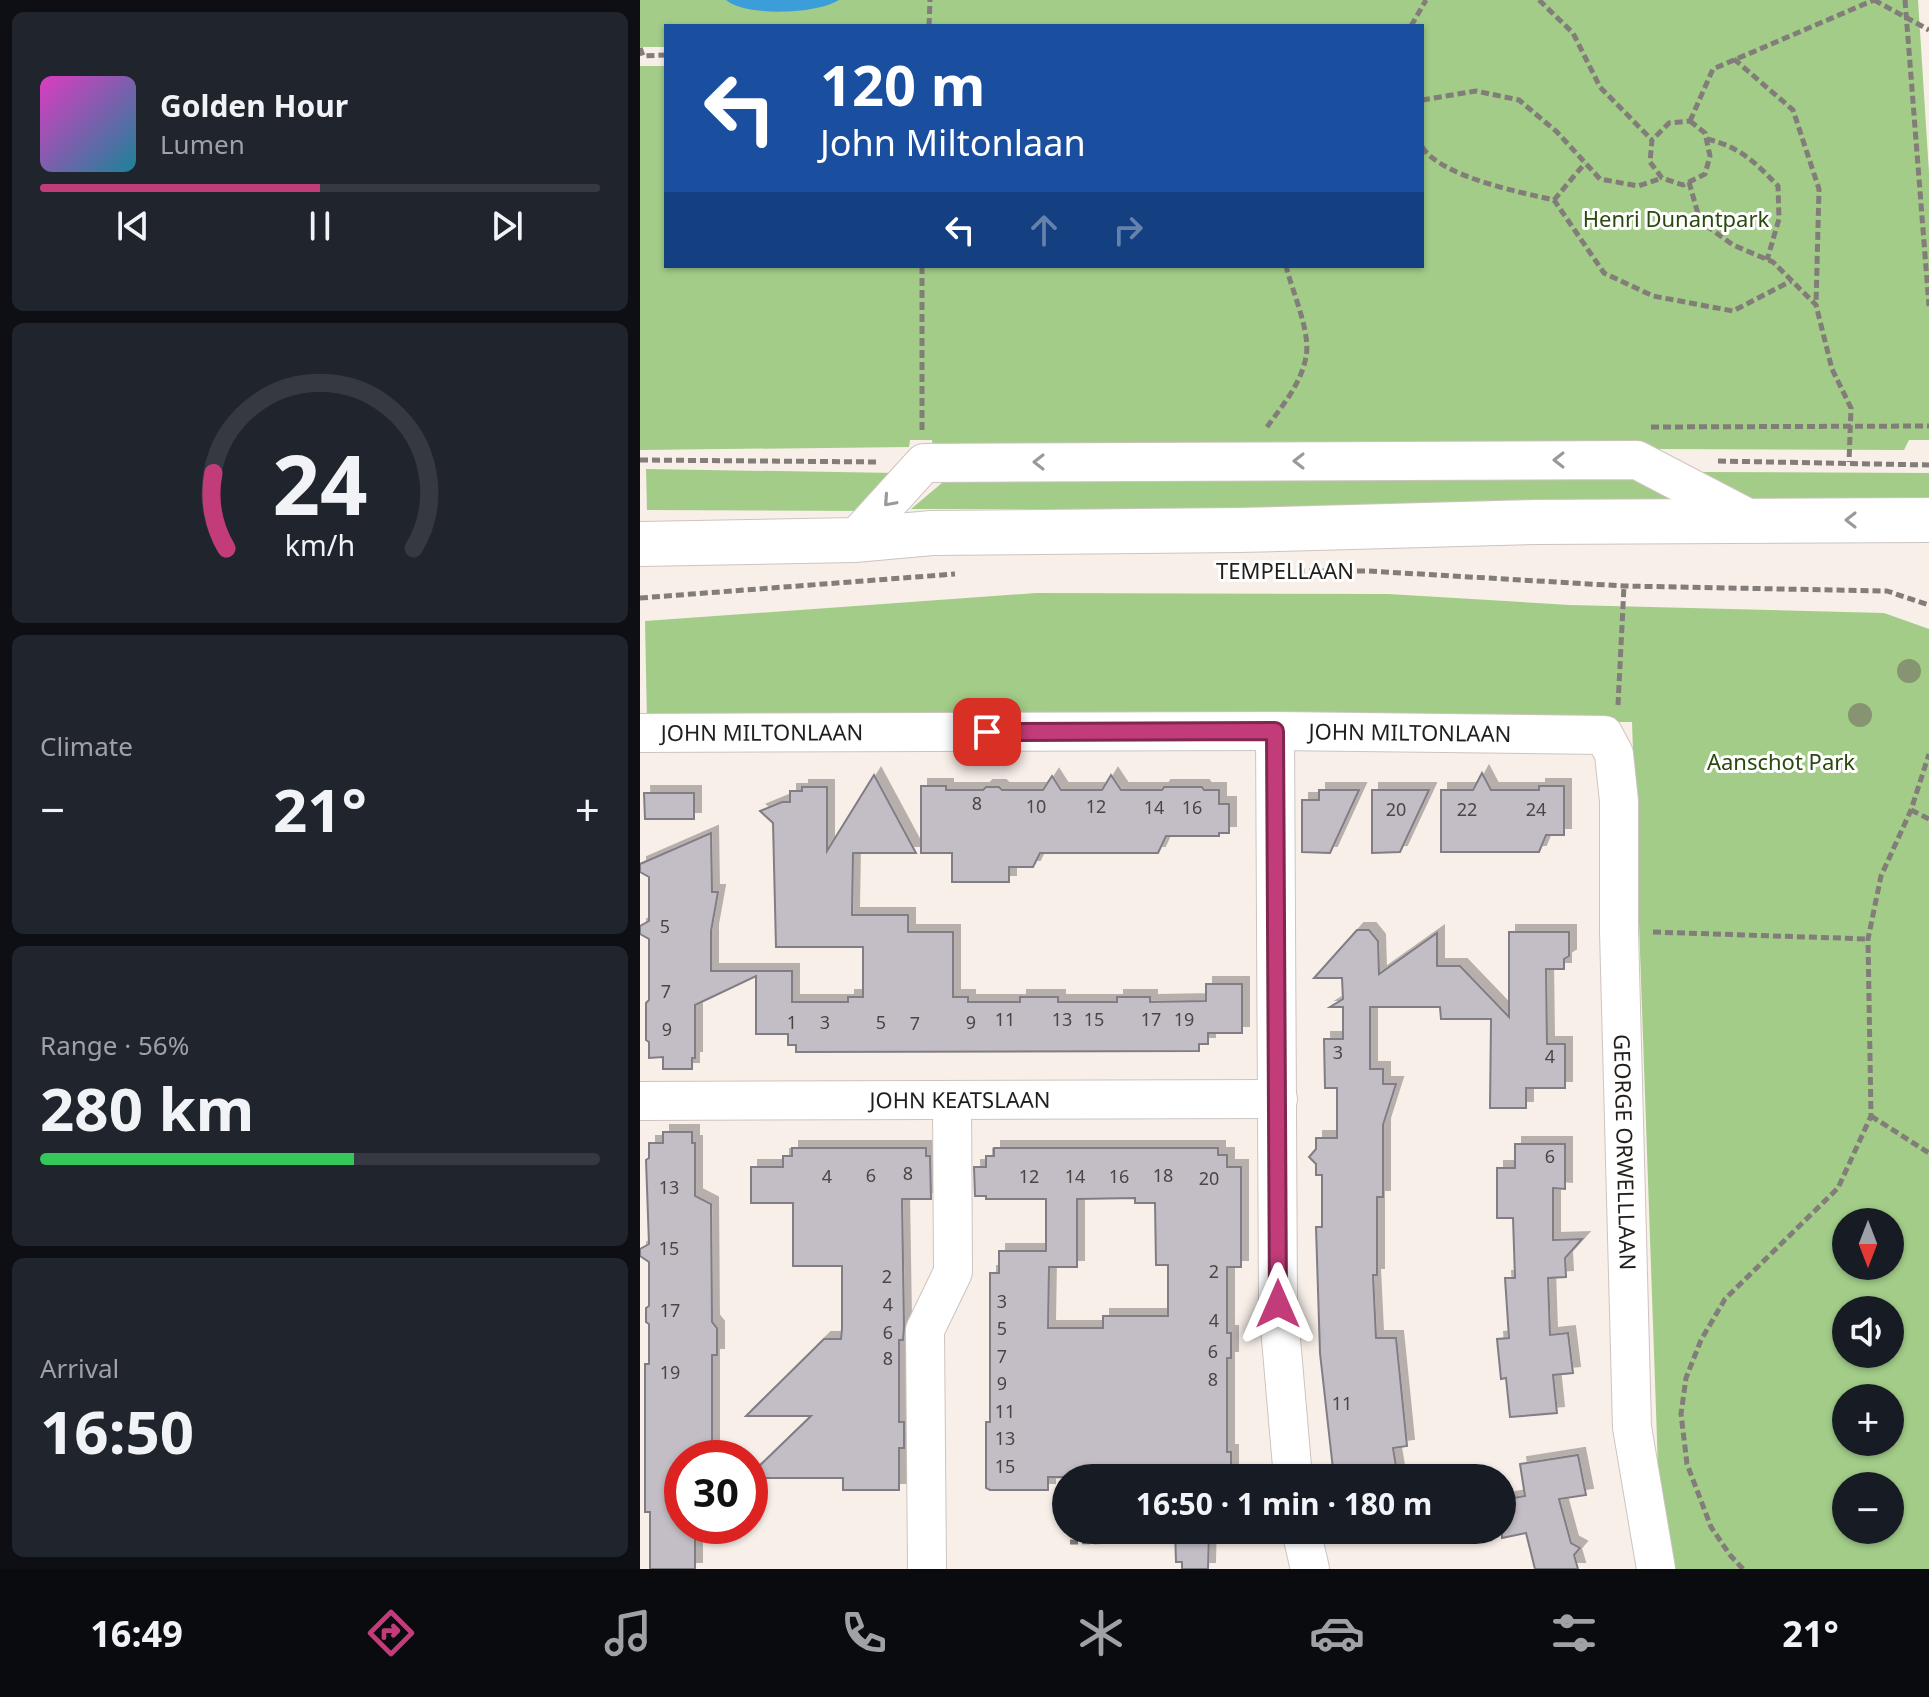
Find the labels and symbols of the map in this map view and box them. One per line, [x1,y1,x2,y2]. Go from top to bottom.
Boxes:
park label: Henri Dunantpark [1583,203,1770,233]
one-way arrow [1552,451,1565,469]
one-way arrow [1292,452,1305,470]
one-way arrow [1032,453,1045,471]
one-way arrow [885,492,899,507]
one-way arrow [1844,511,1857,529]
street label: TEMPELLAAN [1216,555,1354,585]
pin [953,698,1021,766]
street label: JOHN MILTONLAAN [1307,715,1511,748]
street label: JOHN MILTONLAAN [659,716,863,747]
park label: Aanschot Park [1707,746,1855,776]
house number: 8 [972,791,982,815]
house number: 10 [1026,794,1046,818]
house number: 12 [1086,794,1106,818]
house number: 14 [1144,795,1164,819]
house number: 16 [1182,795,1202,819]
house number: 20 [1386,797,1406,821]
house number: 22 [1457,797,1477,821]
house number: 24 [1526,797,1546,821]
house number: 5 [660,914,670,938]
house number: 7 [661,979,671,1003]
house number: 11 [995,1007,1015,1031]
house number: 13 [1052,1007,1072,1031]
house number: 15 [1084,1007,1104,1031]
house number: 17 [1141,1007,1161,1031]
house number: 19 [1174,1007,1194,1031]
house number: 1 [787,1010,797,1034]
house number: 3 [820,1010,830,1034]
house number: 5 [876,1010,886,1034]
house number: 9 [966,1010,976,1034]
house number: 7 [910,1011,920,1035]
house number: 9 [662,1017,672,1041]
street label: GEORGE ORWELLLAAN [1608,1034,1644,1271]
house number: 3 [1333,1040,1343,1064]
house number: 4 [1545,1044,1555,1068]
street label: JOHN KEATSLAAN [867,1084,1051,1114]
house number: 6 [1545,1144,1555,1168]
house number: 8 [903,1161,913,1185]
house number: 6 [866,1163,876,1187]
house number: 18 [1153,1163,1173,1187]
house number: 4 [822,1164,832,1188]
house number: 12 [1019,1164,1039,1188]
house number: 14 [1065,1164,1085,1188]
house number: 16 [1109,1164,1129,1188]
house number: 20 [1199,1166,1219,1190]
house number: 13 [659,1175,679,1199]
north arrow [1832,1208,1904,1280]
house number: 15 [659,1236,679,1260]
house number: 2 [1209,1259,1219,1283]
position arrow [1236,1262,1320,1346]
house number: 2 [882,1264,892,1288]
house number: 3 [997,1289,1007,1313]
house number: 4 [883,1292,893,1316]
house number: 17 [660,1298,680,1322]
house number: 4 [1209,1308,1219,1332]
house number: 5 [997,1316,1007,1340]
house number: 6 [883,1320,893,1344]
house number: 6 [1208,1339,1218,1363]
house number: 7 [997,1344,1007,1368]
house number: 8 [883,1346,893,1370]
house number: 19 [660,1360,680,1384]
house number: 8 [1208,1367,1218,1391]
house number: 9 [997,1371,1007,1395]
house number: 11 [1332,1391,1352,1415]
house number: 11 [995,1399,1015,1423]
house number: 13 [995,1426,1015,1450]
speed limit sign: 30 [664,1440,768,1544]
house number: 15 [995,1454,1015,1478]

